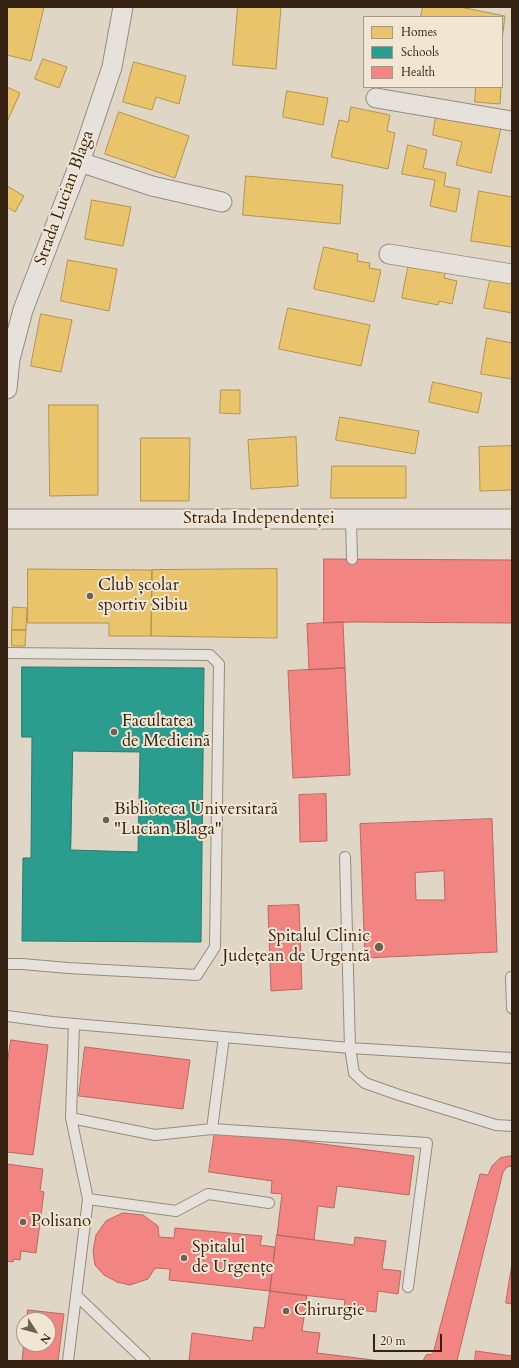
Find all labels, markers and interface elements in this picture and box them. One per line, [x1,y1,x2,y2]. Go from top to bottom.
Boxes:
legend [363,16,503,88]
text: Homes [401,24,437,40]
text: Schools [401,44,439,60]
text: Health [401,64,435,80]
street label: Strada Lucian Blaga [31,128,99,268]
street label: Strada Independenței [183,509,335,529]
place label: Club școlar sportiv Sibiu [98,576,188,616]
marker: Club școlar sportiv Sibiu [85,591,95,601]
place label: Facultatea de Medicină [122,712,210,752]
marker: Facultatea de Medicină [109,727,119,737]
place label: Biblioteca Universitară "Lucian Blaga" [114,800,278,840]
marker: Biblioteca Universitară "Lucian Blaga" [101,815,111,825]
place label: Spitalul Clinic Județean de Urgentă [223,927,370,967]
marker: Spitalul Clinic Județean de Urgentă [373,941,385,953]
place label: Polisano [31,1212,91,1232]
marker: Polisano [18,1217,28,1227]
place label: Spitalul de Urgențe [192,1238,273,1278]
marker: Spitalul de Urgențe [179,1253,189,1263]
place label: Chirurgie [294,1301,365,1321]
marker: Chirurgie [281,1306,291,1316]
north arrow [16,1312,56,1352]
scale bar [375,1326,444,1352]
text: N [36,1330,54,1347]
text: 20 m [380,1333,406,1349]

